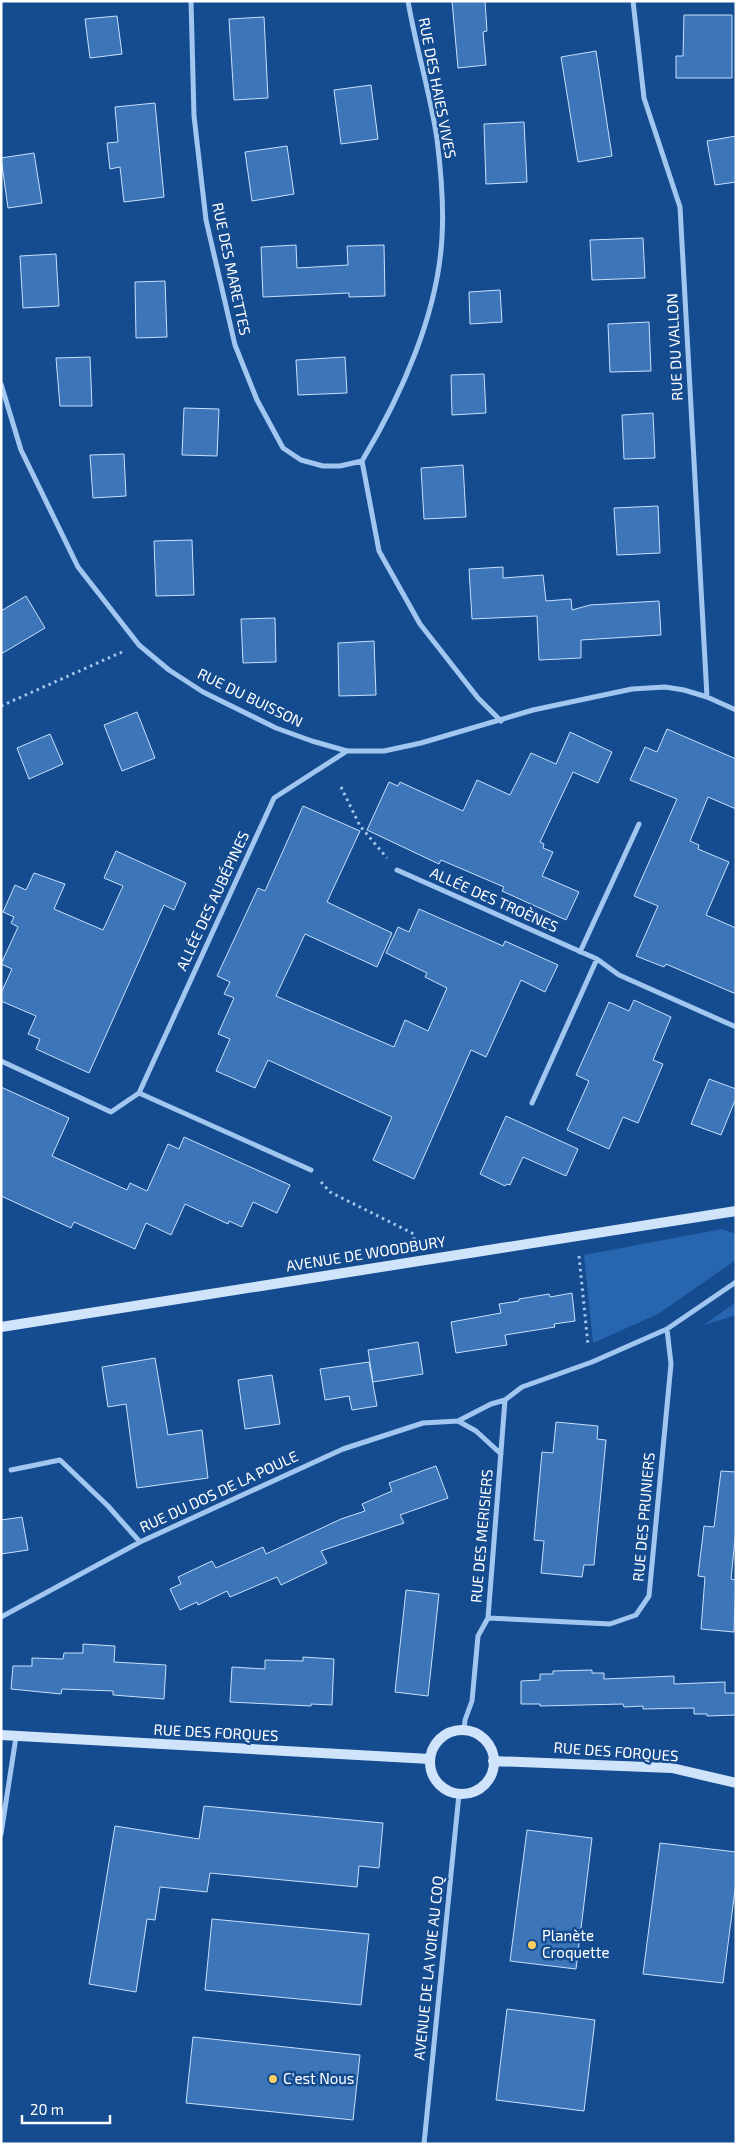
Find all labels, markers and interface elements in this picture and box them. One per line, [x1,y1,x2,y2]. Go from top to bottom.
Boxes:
street label: RUE DES HAIES VIVES [415,16,460,160]
street label: RUE DES MARETTES [209,201,255,337]
street label: RUE DU VALLON [662,293,686,401]
street label: RUE DU BUISSON [195,664,306,730]
street label: ALLÉE DES AUBÉPINES [172,828,252,973]
street label: ALLÉE DES TROÈNES [427,863,561,935]
street label: AVENUE DE WOODBURY [285,1231,447,1275]
street label: RUE DU DOS DE LA POULE [136,1446,301,1536]
street label: RUE DES PRUNIERS [628,1451,658,1582]
street label: RUE DES MERISIERS [466,1468,496,1604]
street label: RUE DES FORQUES [153,1720,279,1745]
street label: RUE DES FORQUES [553,1738,679,1765]
street label: AVENUE DE LA VOIE AU COQ [409,1875,448,2061]
place label: Planète Croquette [542,1926,610,1961]
marker: Planète Croquette [526,1939,538,1951]
place label: C'est Nous [283,2069,354,2087]
marker: C'est Nous [267,2073,279,2085]
scale bar [22,2092,110,2124]
text: 20 m [30,2100,64,2118]

